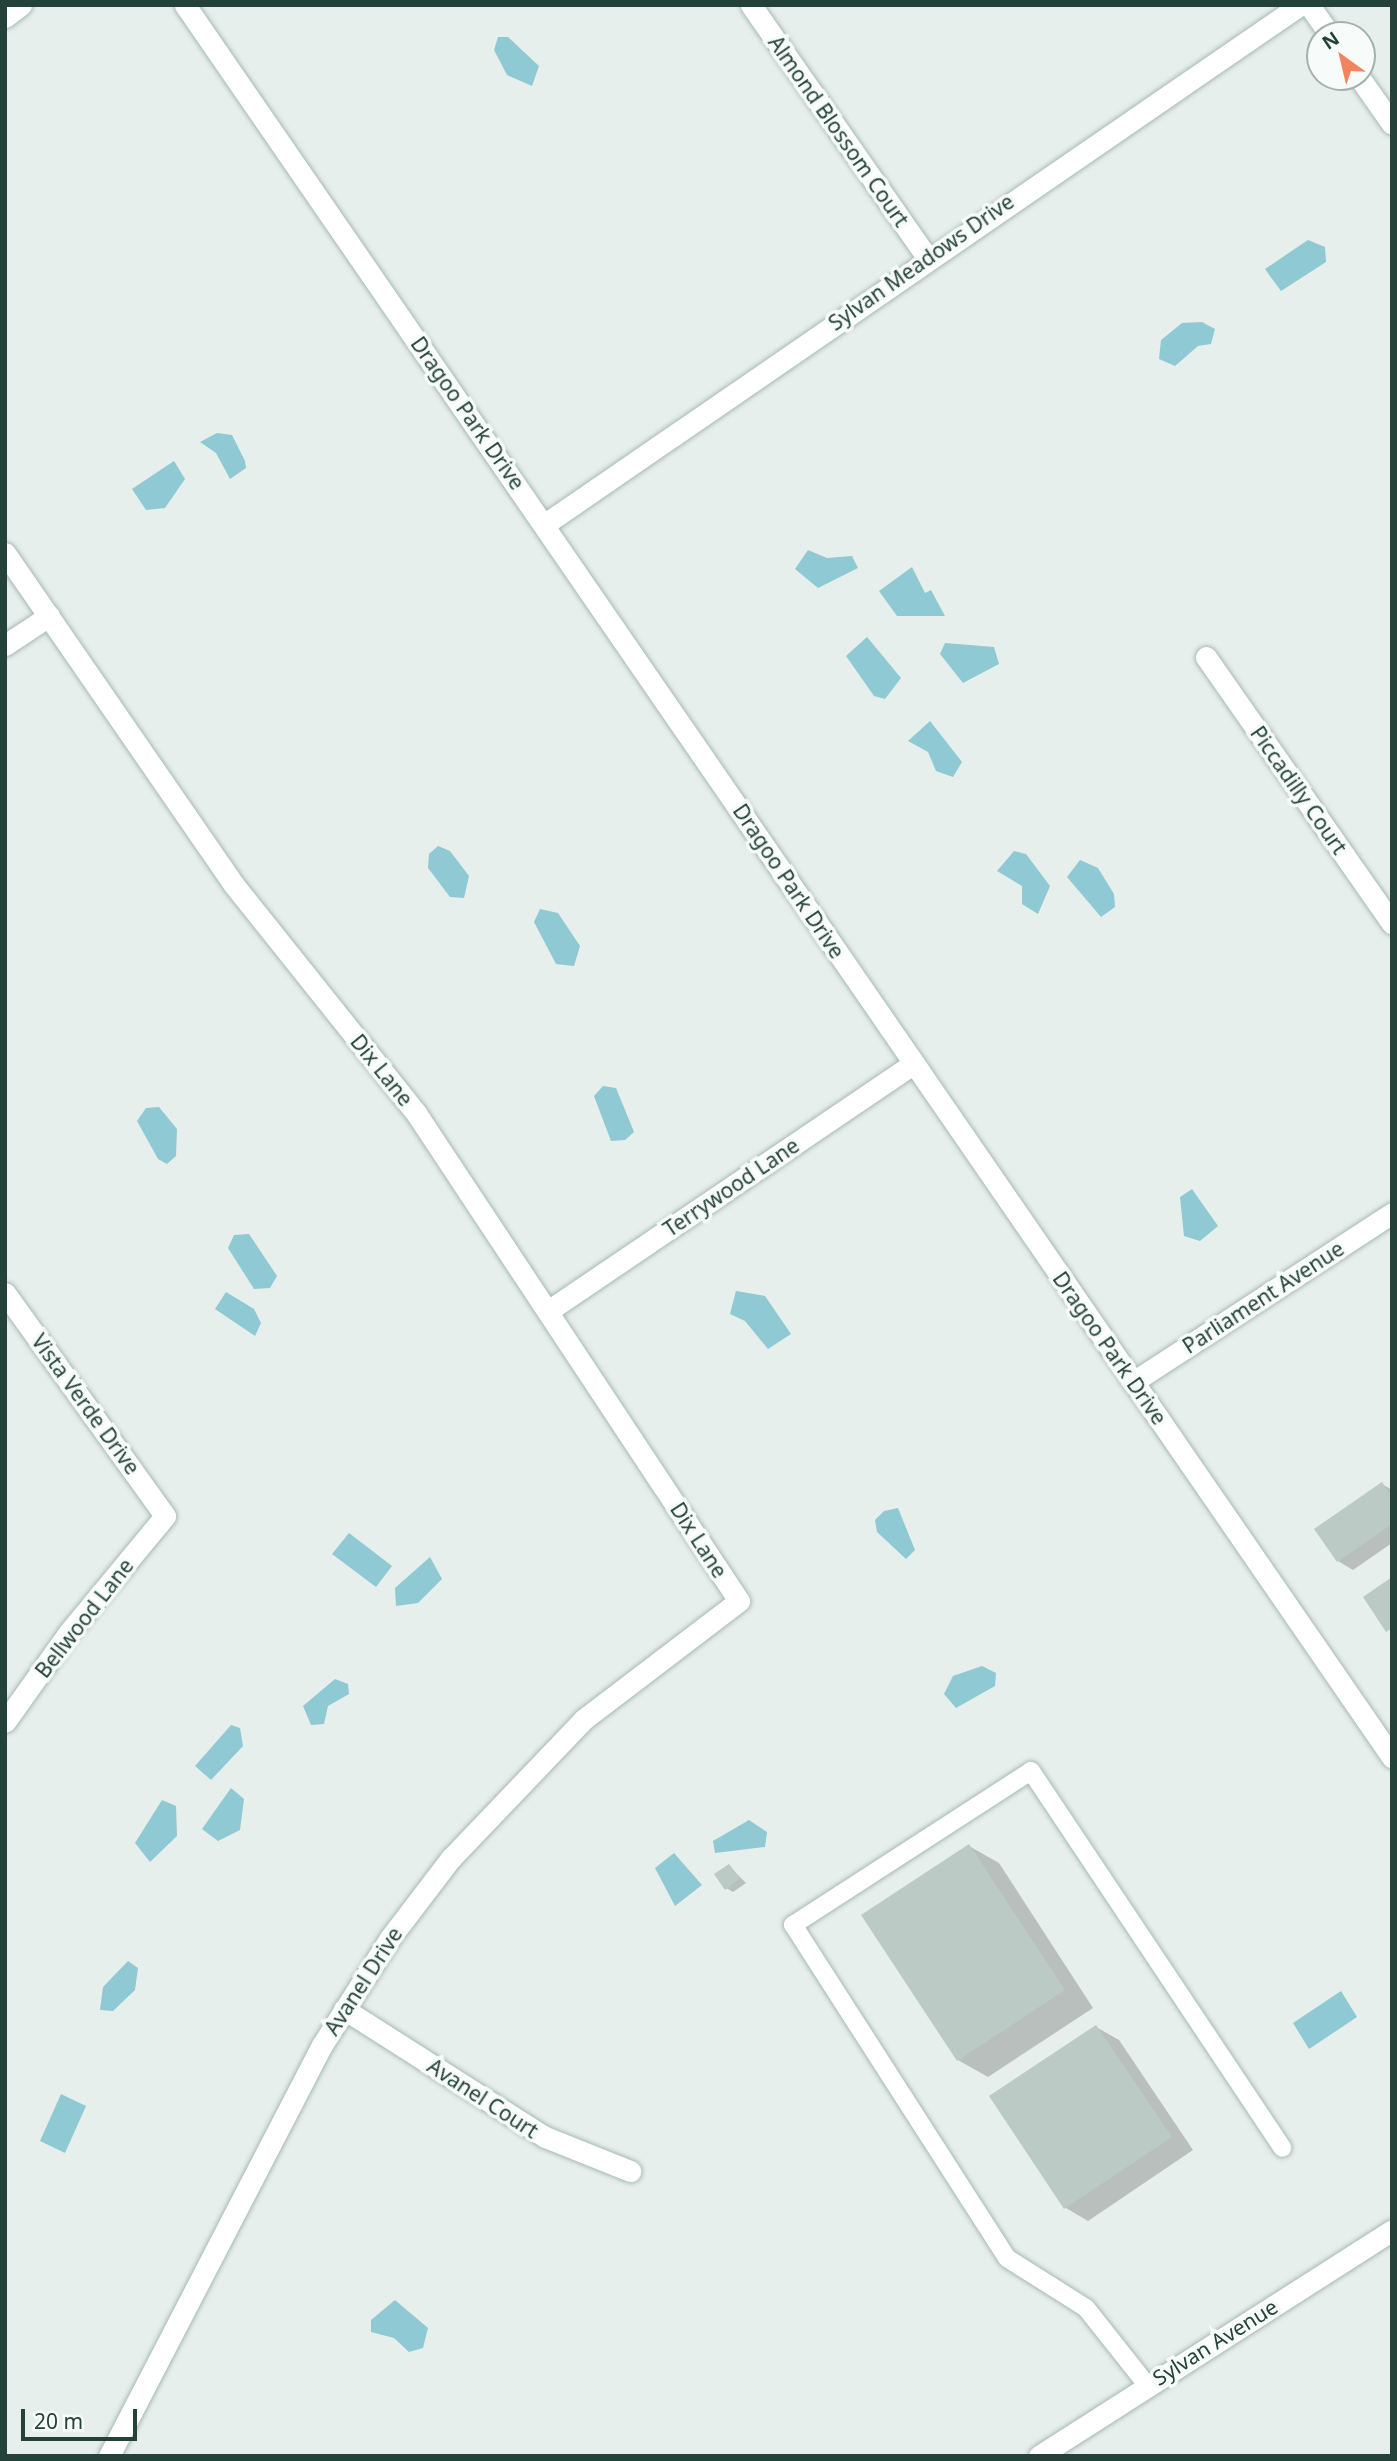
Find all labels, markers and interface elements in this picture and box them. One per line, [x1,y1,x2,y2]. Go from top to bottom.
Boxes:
north arrow [1306,21,1376,91]
text: N [1317,25,1344,55]
street label: Almond Blossom Court [763,31,915,231]
street label: Sylvan Meadows Drive [824,188,1018,336]
street label: Dragoo Park Drive [406,332,530,494]
street label: Piccadilly Court [1245,721,1353,859]
street label: Dragoo Park Drive [728,799,850,963]
street label: Dix Lane [345,1029,419,1111]
street label: Terrywood Lane [658,1132,804,1242]
street label: Parliament Avenue [1178,1236,1348,1358]
street label: Dragoo Park Drive [1048,1267,1172,1429]
street label: Vista Verde Drive [27,1329,145,1479]
street label: Dix Lane [665,1498,733,1582]
street label: Bellwood Lane [30,1553,138,1683]
street label: Avanel Drive [319,1922,407,2040]
street label: Avanel Court [423,2053,543,2143]
street label: Sylvan Avenue [1148,2294,1282,2390]
scale bar [24,2394,140,2438]
text: 20 m [34,2407,83,2435]

